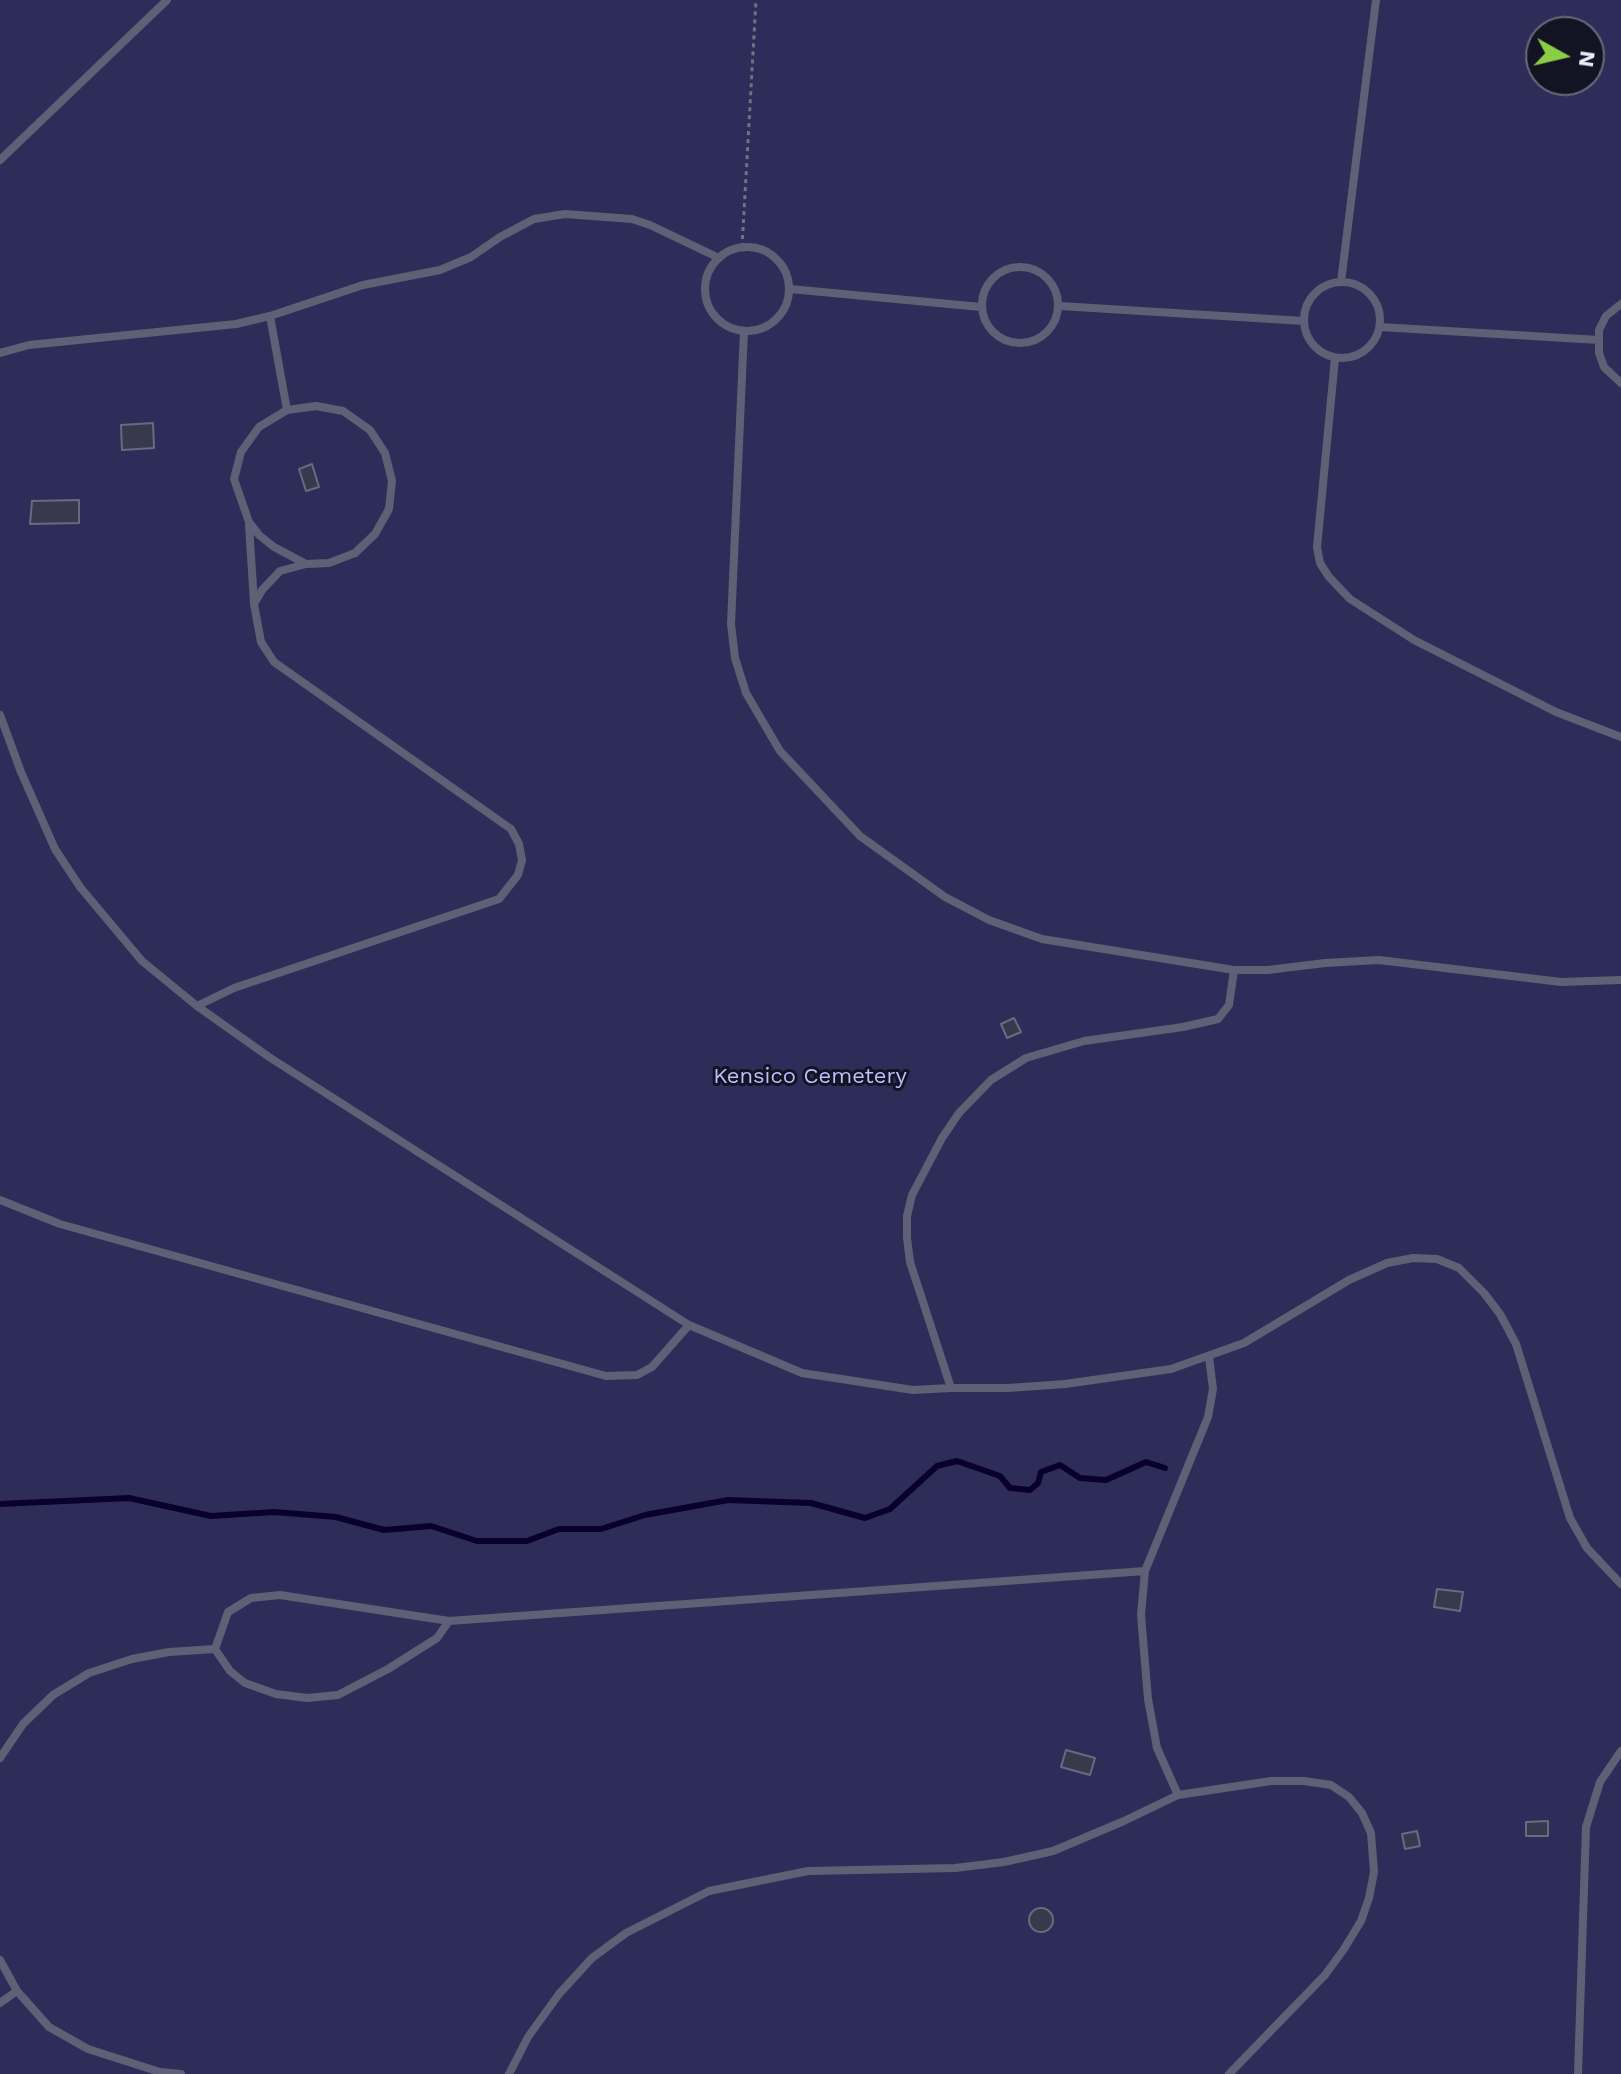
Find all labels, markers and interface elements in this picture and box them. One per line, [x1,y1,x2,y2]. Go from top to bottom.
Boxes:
north arrow [1525,16,1605,96]
text: N [1574,49,1601,69]
park label: Kensico Cemetery [713,1064,907,1090]

